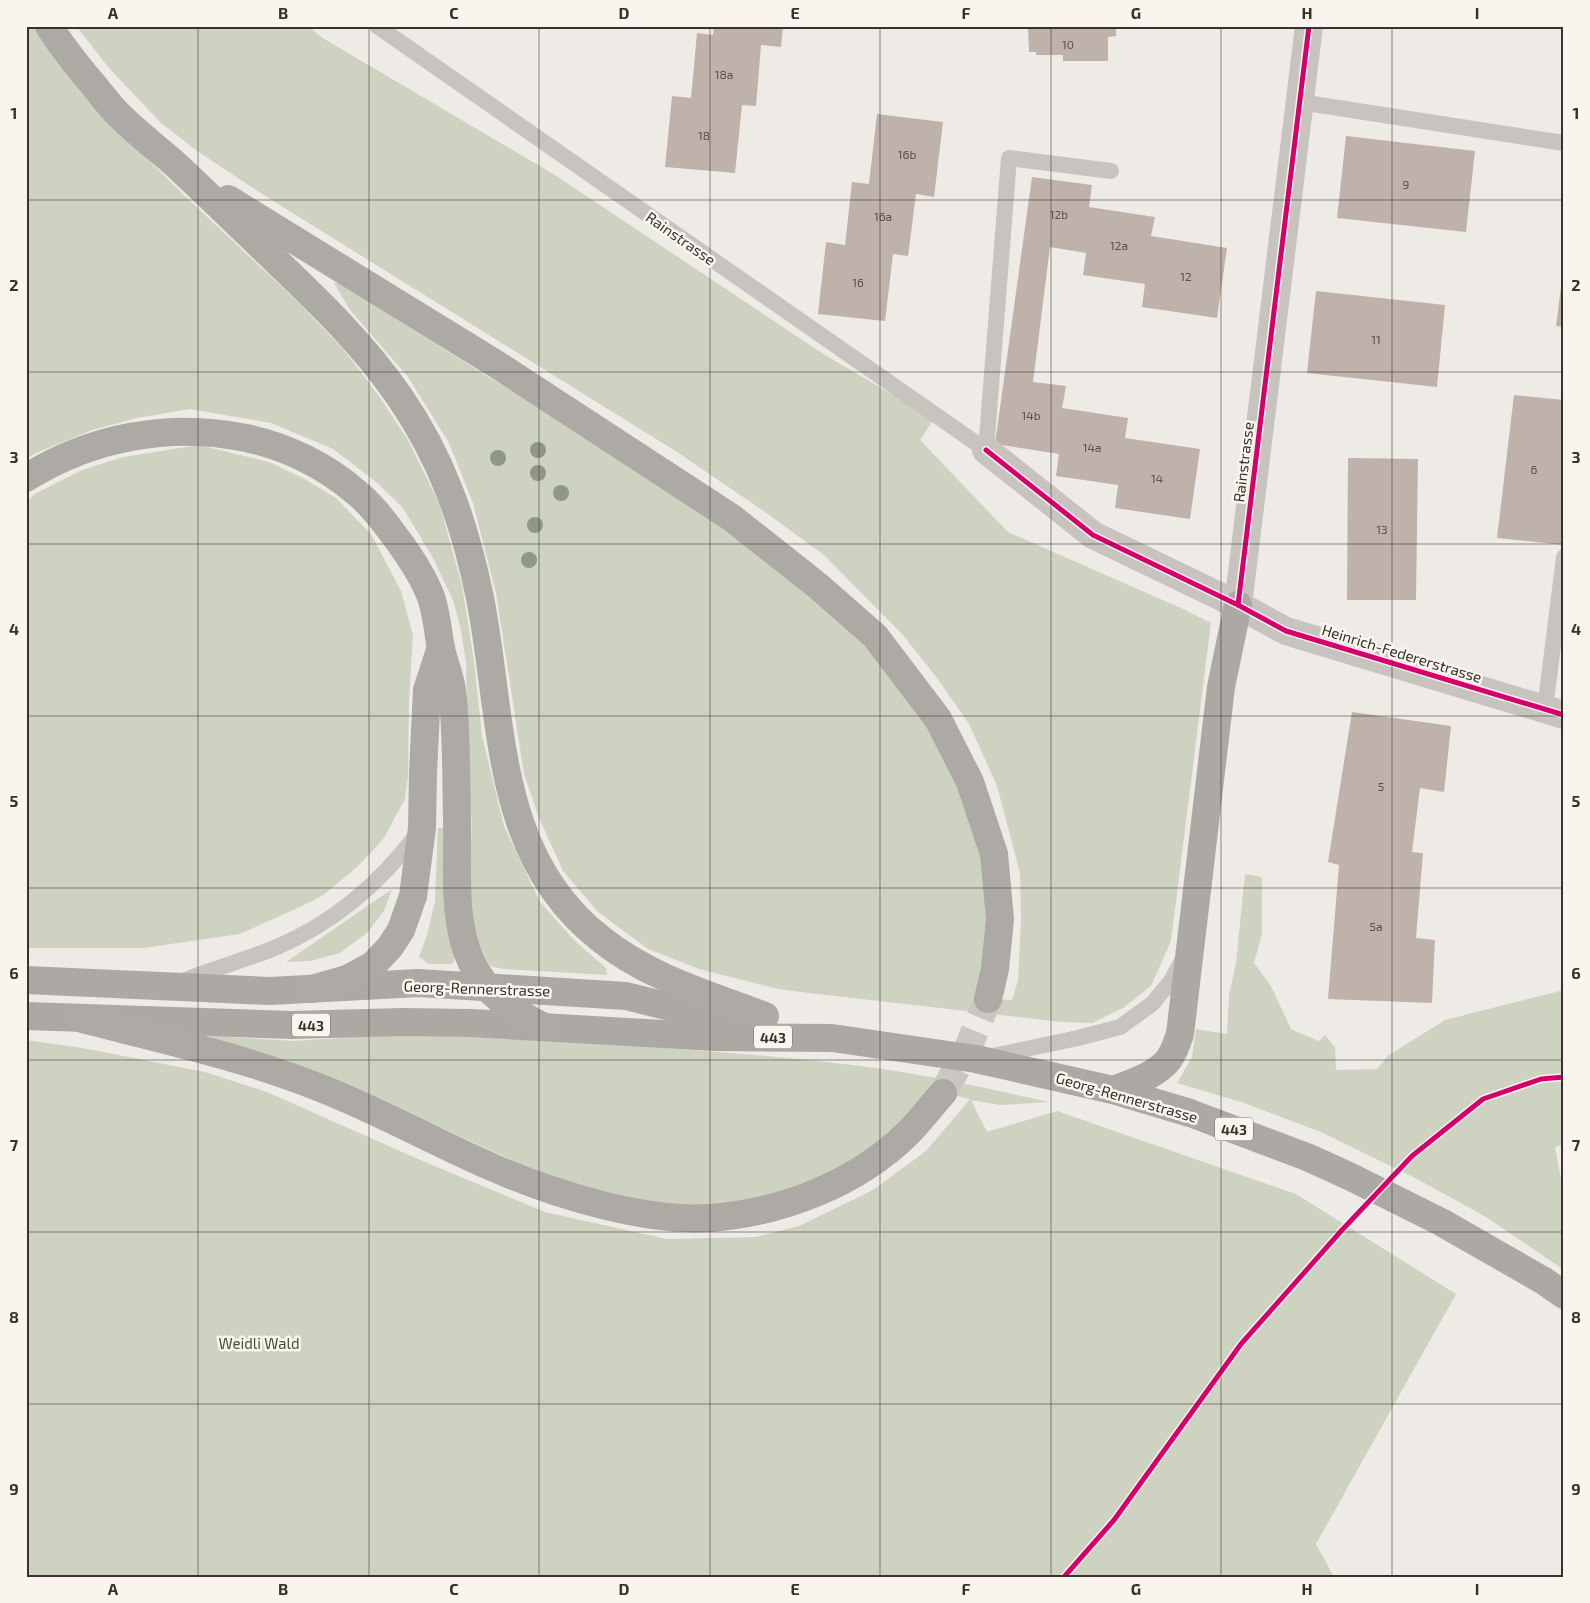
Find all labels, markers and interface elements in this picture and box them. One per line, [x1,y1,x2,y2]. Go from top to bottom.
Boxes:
text: A [108,3,119,22]
text: B [278,3,288,22]
text: C [449,3,459,22]
text: D [619,3,630,22]
text: E [790,3,800,22]
text: F [962,3,971,22]
text: G [1131,3,1141,22]
text: H [1301,3,1313,22]
text: I [1475,3,1479,22]
house number: 10 [1062,37,1074,51]
house number: 18a [715,67,733,81]
text: 1 [11,103,17,122]
text: 1 [1573,103,1579,122]
house number: 18 [698,128,710,142]
house number: 16b [898,147,916,161]
house number: 9 [1403,177,1410,191]
street label: Rainstrasse [643,207,719,269]
house number: 12b [1050,207,1068,221]
house number: 16a [874,209,892,223]
house number: 12a [1110,238,1128,252]
house number: 12 [1180,269,1192,283]
text: 2 [9,275,19,294]
house number: 16 [852,275,864,289]
text: 2 [1571,275,1581,294]
house number: 11 [1371,332,1381,346]
house number: 14b [1022,408,1041,422]
street label: Rainstrasse [1229,421,1257,503]
house number: 14a [1083,440,1101,454]
text: 3 [9,447,19,466]
text: 3 [1571,447,1581,466]
house number: 6 [1531,462,1538,476]
house number: 14 [1151,471,1163,485]
house number: 13 [1376,522,1388,536]
text: 4 [9,619,19,638]
text: 4 [1571,619,1581,638]
street label: Heinrich-Federerstrasse [1320,620,1484,686]
house number: 5 [1378,779,1384,793]
text: 5 [10,791,19,810]
text: 5 [1572,791,1581,810]
house number: 5a [1369,919,1383,933]
text: 6 [9,963,19,982]
text: 6 [1571,963,1581,982]
street label: Georg-Rennerstrasse [403,976,551,1000]
road number: 443 [292,1014,330,1036]
road number: 443 [754,1026,792,1048]
street label: Georg-Rennerstrasse [1054,1068,1200,1126]
road number: 443 [1215,1118,1253,1140]
text: 7 [10,1135,19,1154]
text: 7 [1572,1135,1581,1154]
text: 8 [9,1307,19,1326]
text: 8 [1571,1307,1581,1326]
park label: Weidli Wald [219,1334,299,1352]
text: 9 [9,1479,19,1498]
text: 9 [1571,1479,1581,1498]
text: A [108,1579,119,1598]
text: B [278,1579,288,1598]
text: C [449,1579,459,1598]
text: D [619,1579,630,1598]
text: E [790,1579,800,1598]
text: F [962,1579,971,1598]
text: G [1131,1579,1141,1598]
text: H [1301,1579,1313,1598]
text: I [1475,1579,1479,1598]

